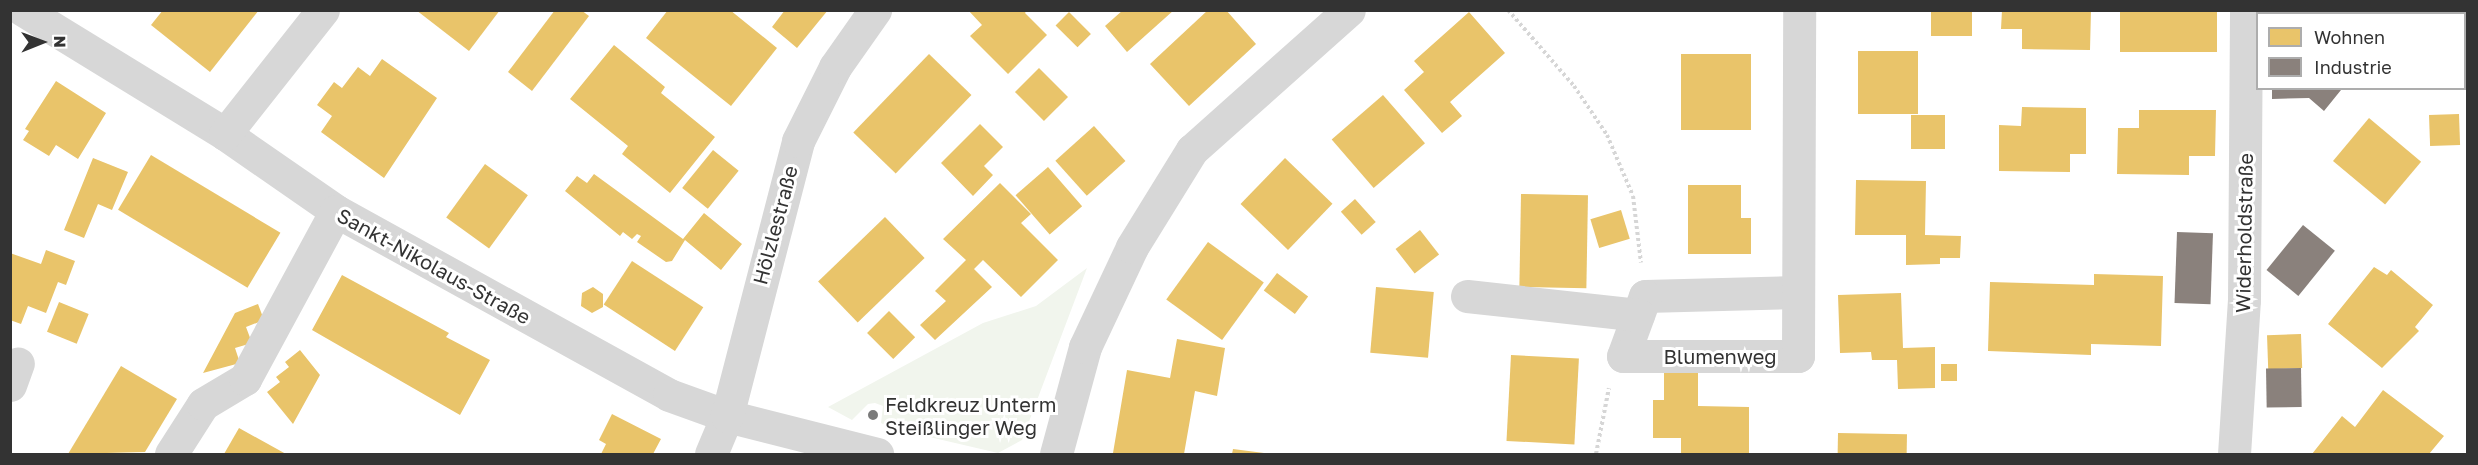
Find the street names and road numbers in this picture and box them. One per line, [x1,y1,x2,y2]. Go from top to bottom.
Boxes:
street label: Widerholdstraße [2231,153,2257,313]
street label: Hölzlestraße [748,163,802,287]
street label: Sankt-Nikolaus-Straße [333,203,535,329]
street label: Blumenweg [1663,344,1777,368]

